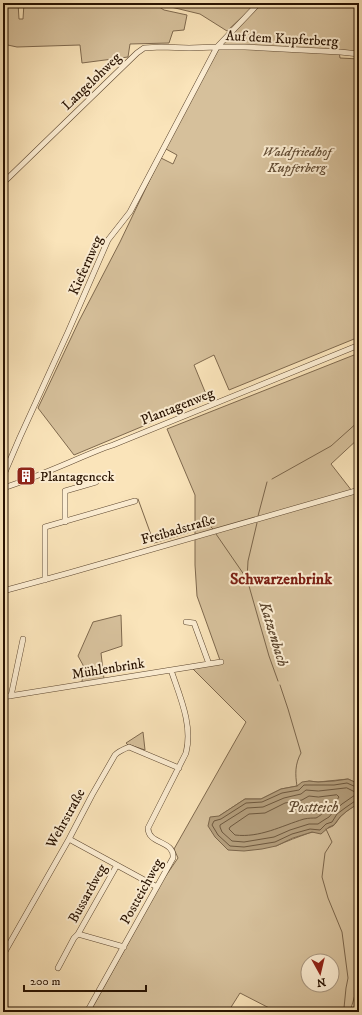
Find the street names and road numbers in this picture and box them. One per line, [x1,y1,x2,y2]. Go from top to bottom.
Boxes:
street label: Auf dem Kupferberg [225,27,339,51]
street label: Langelohweg [58,49,125,114]
street label: Kiefernweg [65,233,107,298]
street label: Plantagenweg [138,384,217,430]
street label: Freibadstraße [139,511,218,549]
street label: Mühlenbrink [70,654,146,684]
street label: Wehrstraße [42,785,90,852]
street label: Postteichweg [116,855,167,928]
street label: Bussardweg [64,861,111,926]

